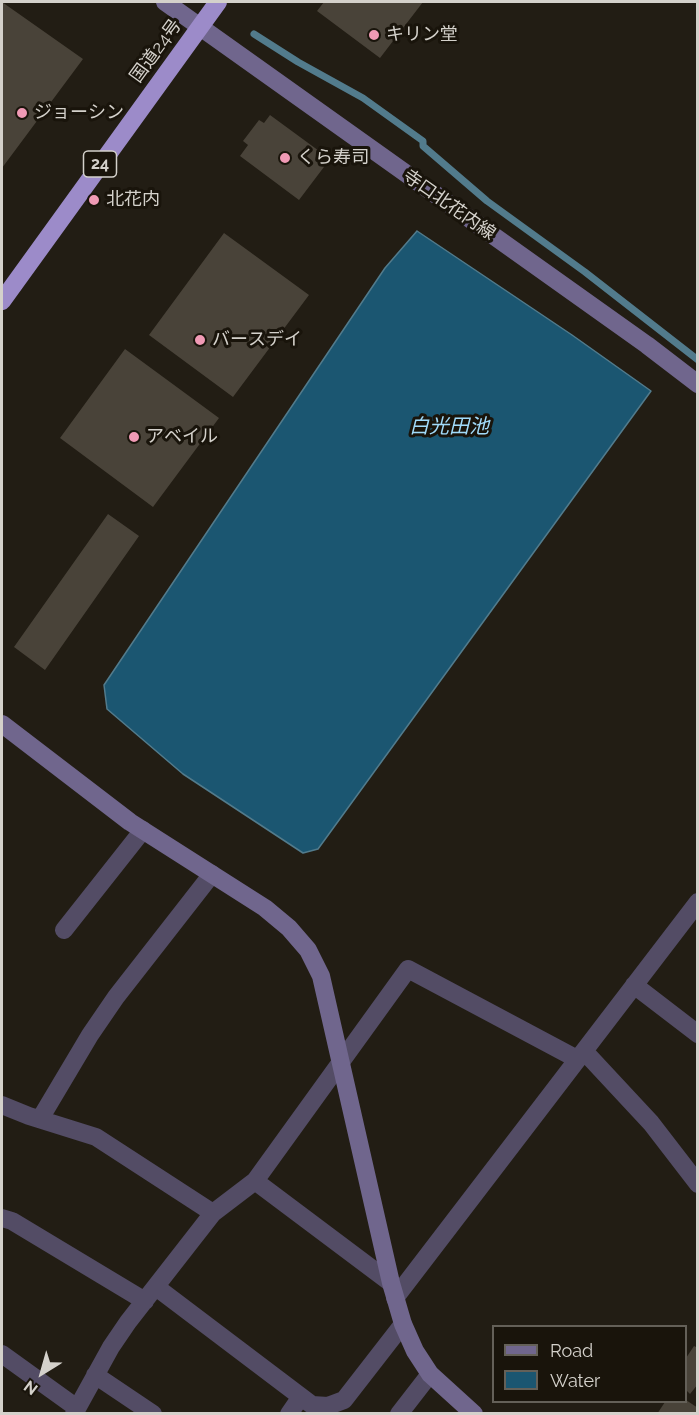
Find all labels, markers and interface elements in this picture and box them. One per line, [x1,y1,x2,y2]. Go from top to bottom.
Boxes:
street label: 国道24号 [126,15,186,87]
place label: キリン堂 [386,24,458,46]
marker: キリン堂 [367,28,381,42]
place label: ジョーシン [34,102,124,124]
marker: ジョーシン [15,106,29,120]
place label: くら寿司 [297,147,369,169]
road number: 24 [84,151,116,177]
marker: くら寿司 [278,151,292,165]
street label: 寺口北花内線 [399,165,499,245]
place label: 北花内 [106,189,160,211]
marker: 北花内 [87,193,101,207]
place label: バースデイ [212,329,302,351]
marker: バースデイ [193,333,207,347]
water label: 白光田池 [409,415,489,439]
place label: アベイル [146,426,218,448]
marker: アベイル [127,430,141,444]
legend [492,1325,687,1403]
text: Road [550,1340,593,1361]
north arrow [12,1343,72,1403]
text: Water [550,1370,600,1391]
text: N [20,1377,41,1399]

